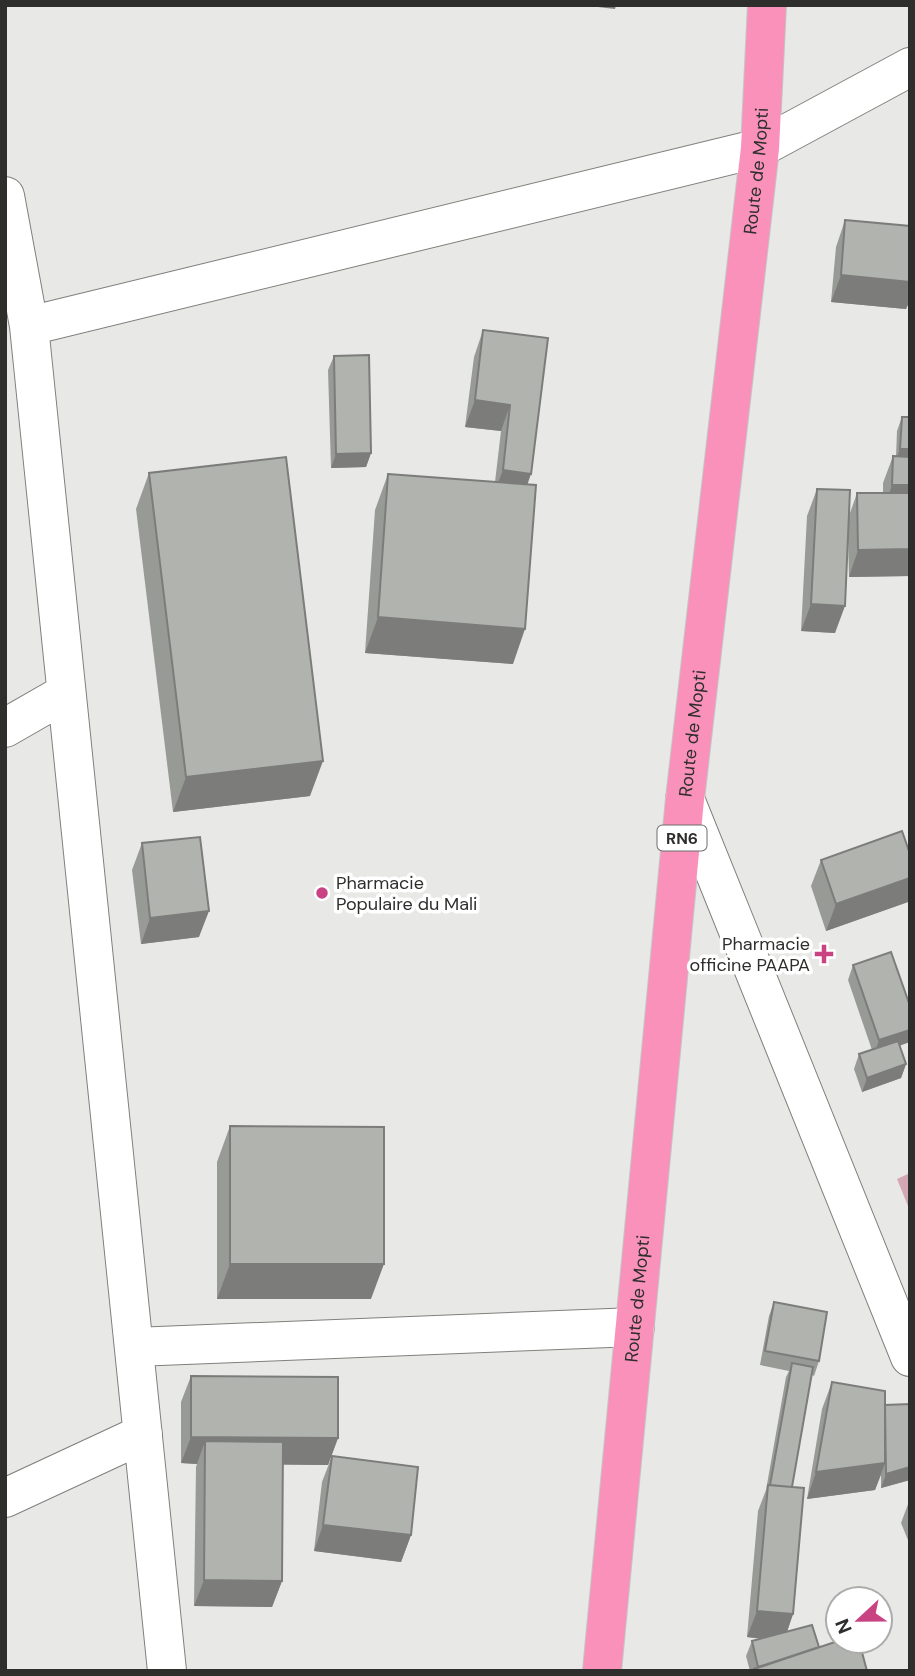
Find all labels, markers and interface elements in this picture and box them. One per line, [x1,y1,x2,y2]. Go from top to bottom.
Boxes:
street label: Route de Mopti [738,107,774,236]
street label: Route de Mopti [673,669,712,798]
road number: RN6 [658,825,706,850]
place label: Pharmacie Populaire du Mali [336,871,477,916]
marker: Pharmacie Populaire du Mali [314,885,330,901]
place label: Pharmacie officine PAAPA [690,932,810,977]
marker: Pharmacie officine PAAPA [816,946,832,962]
street label: Route de Mopti [619,1234,655,1363]
north arrow [824,1585,894,1655]
text: N [830,1615,858,1637]

